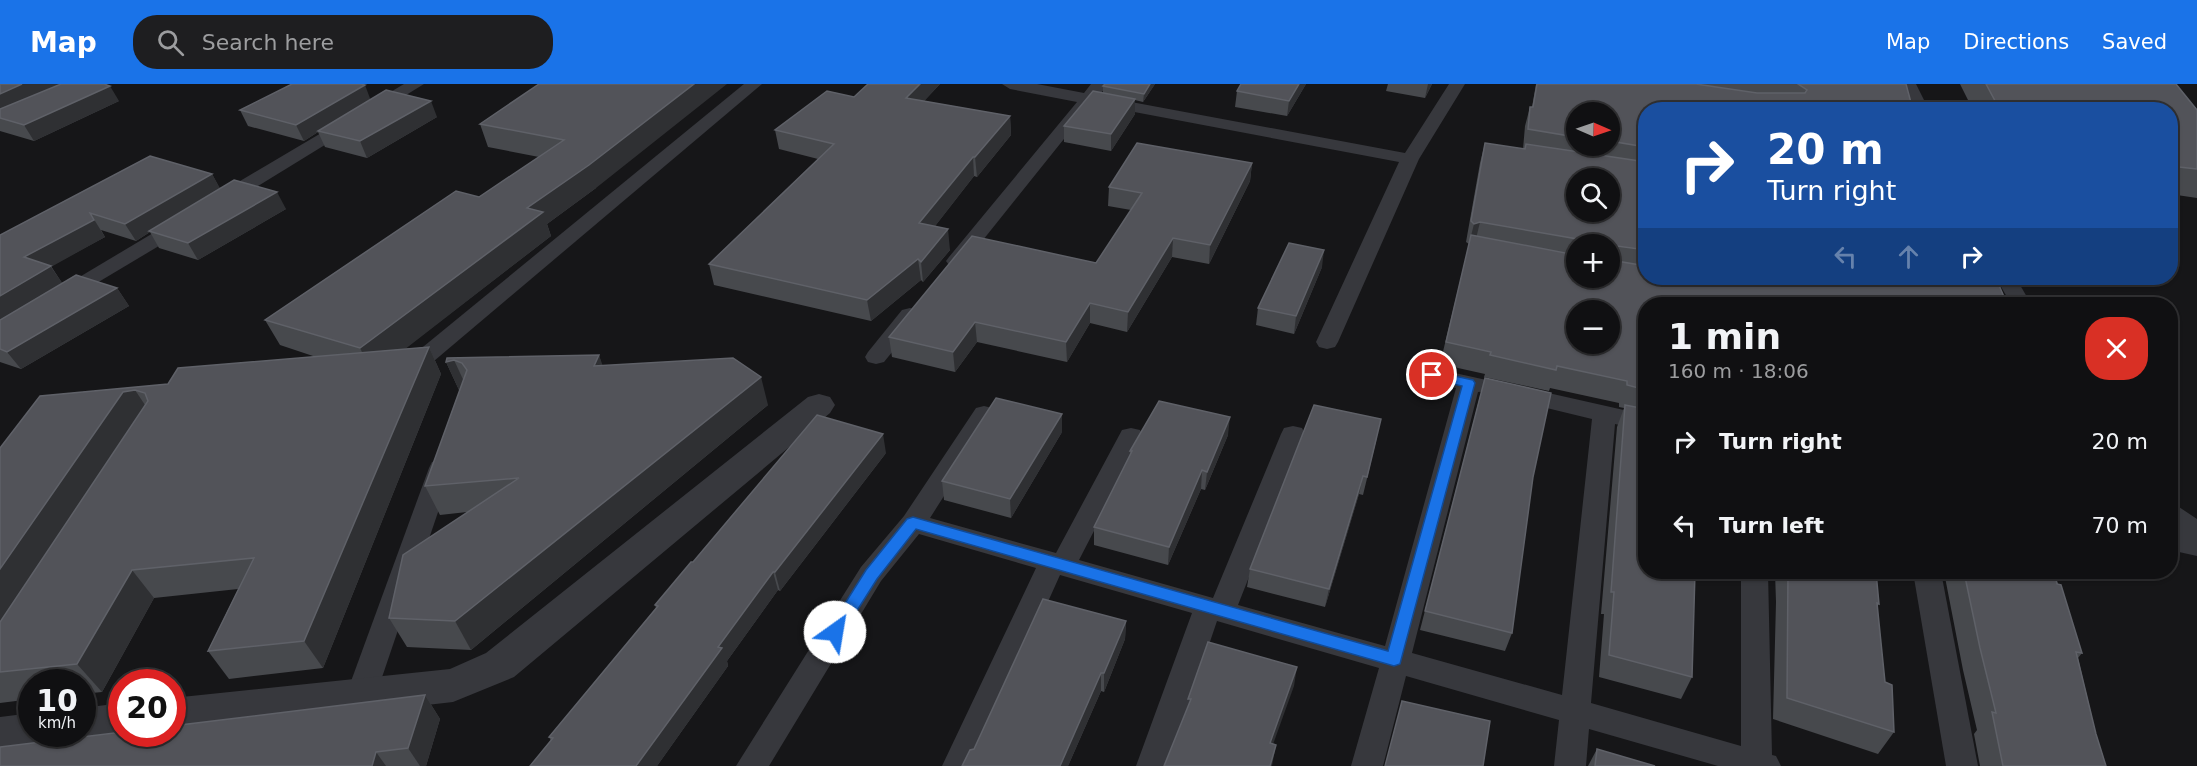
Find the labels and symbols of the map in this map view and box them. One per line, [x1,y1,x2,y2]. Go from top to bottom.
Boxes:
north arrow [1566,102,1620,156]
pin [1406,349,1457,400]
position arrow [803,600,867,664]
speed limit sign: 20 [108,669,186,747]

